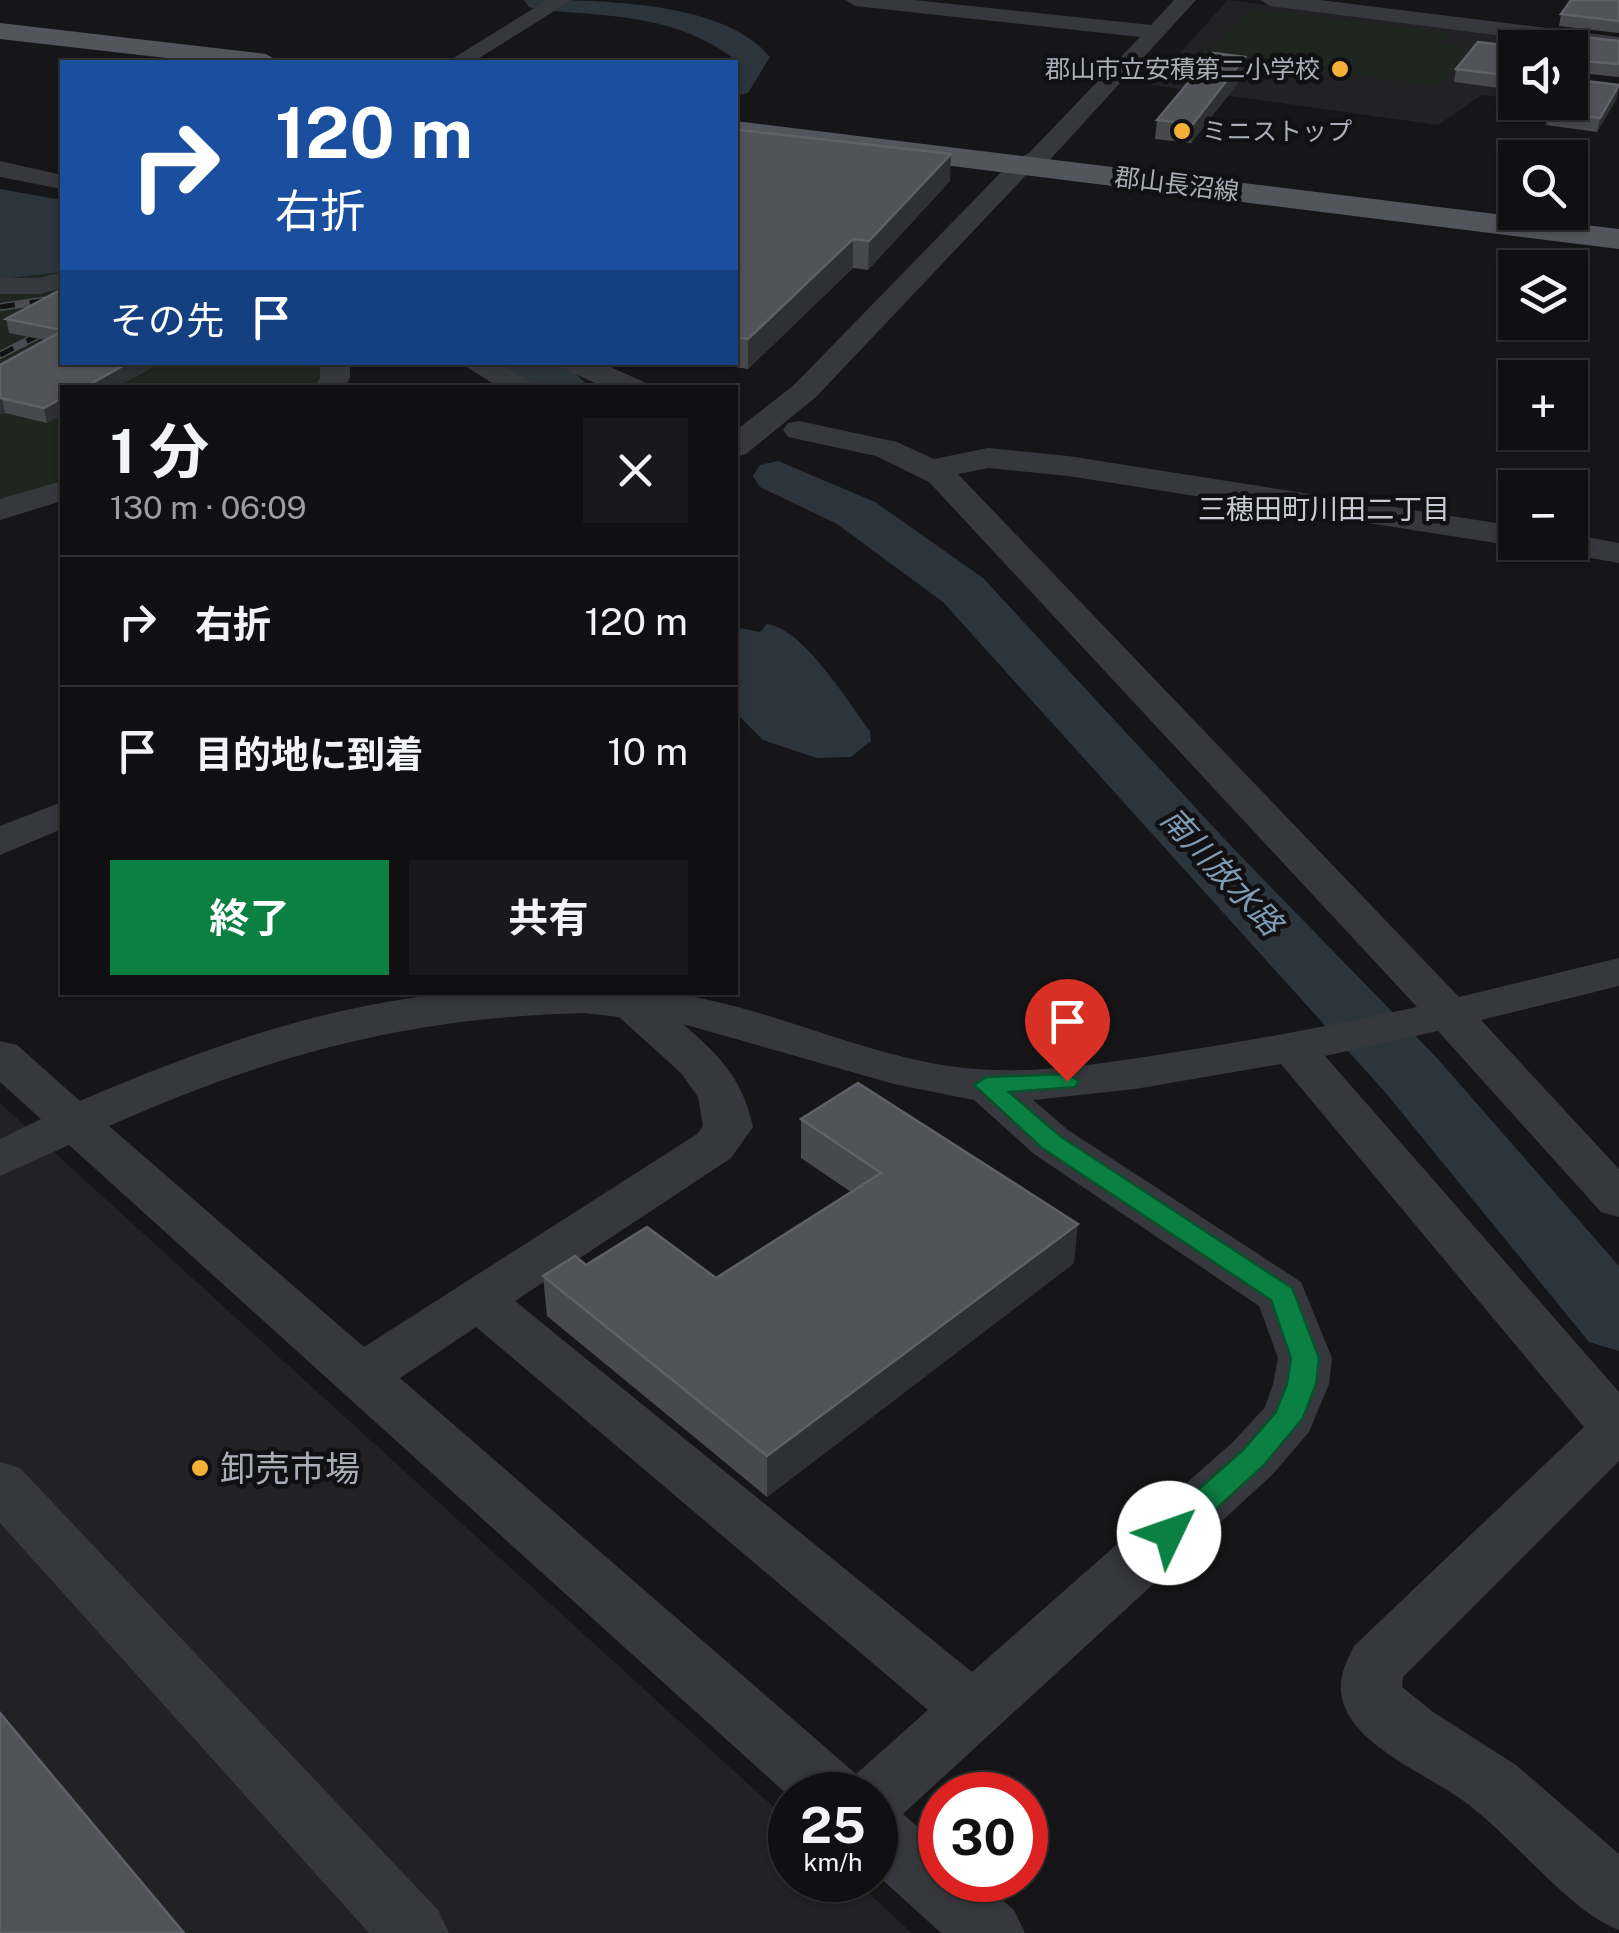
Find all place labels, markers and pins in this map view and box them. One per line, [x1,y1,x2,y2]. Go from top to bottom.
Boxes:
place label: 郡山市立安積第二小学校 [1045,54,1320,84]
marker: 郡山市立安積第二小学校 [1329,58,1351,80]
place label: ミニストップ [1202,116,1352,146]
marker: ミニストップ [1171,120,1193,142]
pin [1025,979,1110,1082]
place label: 卸売市場 [220,1448,360,1489]
marker: 卸売市場 [189,1457,211,1479]

